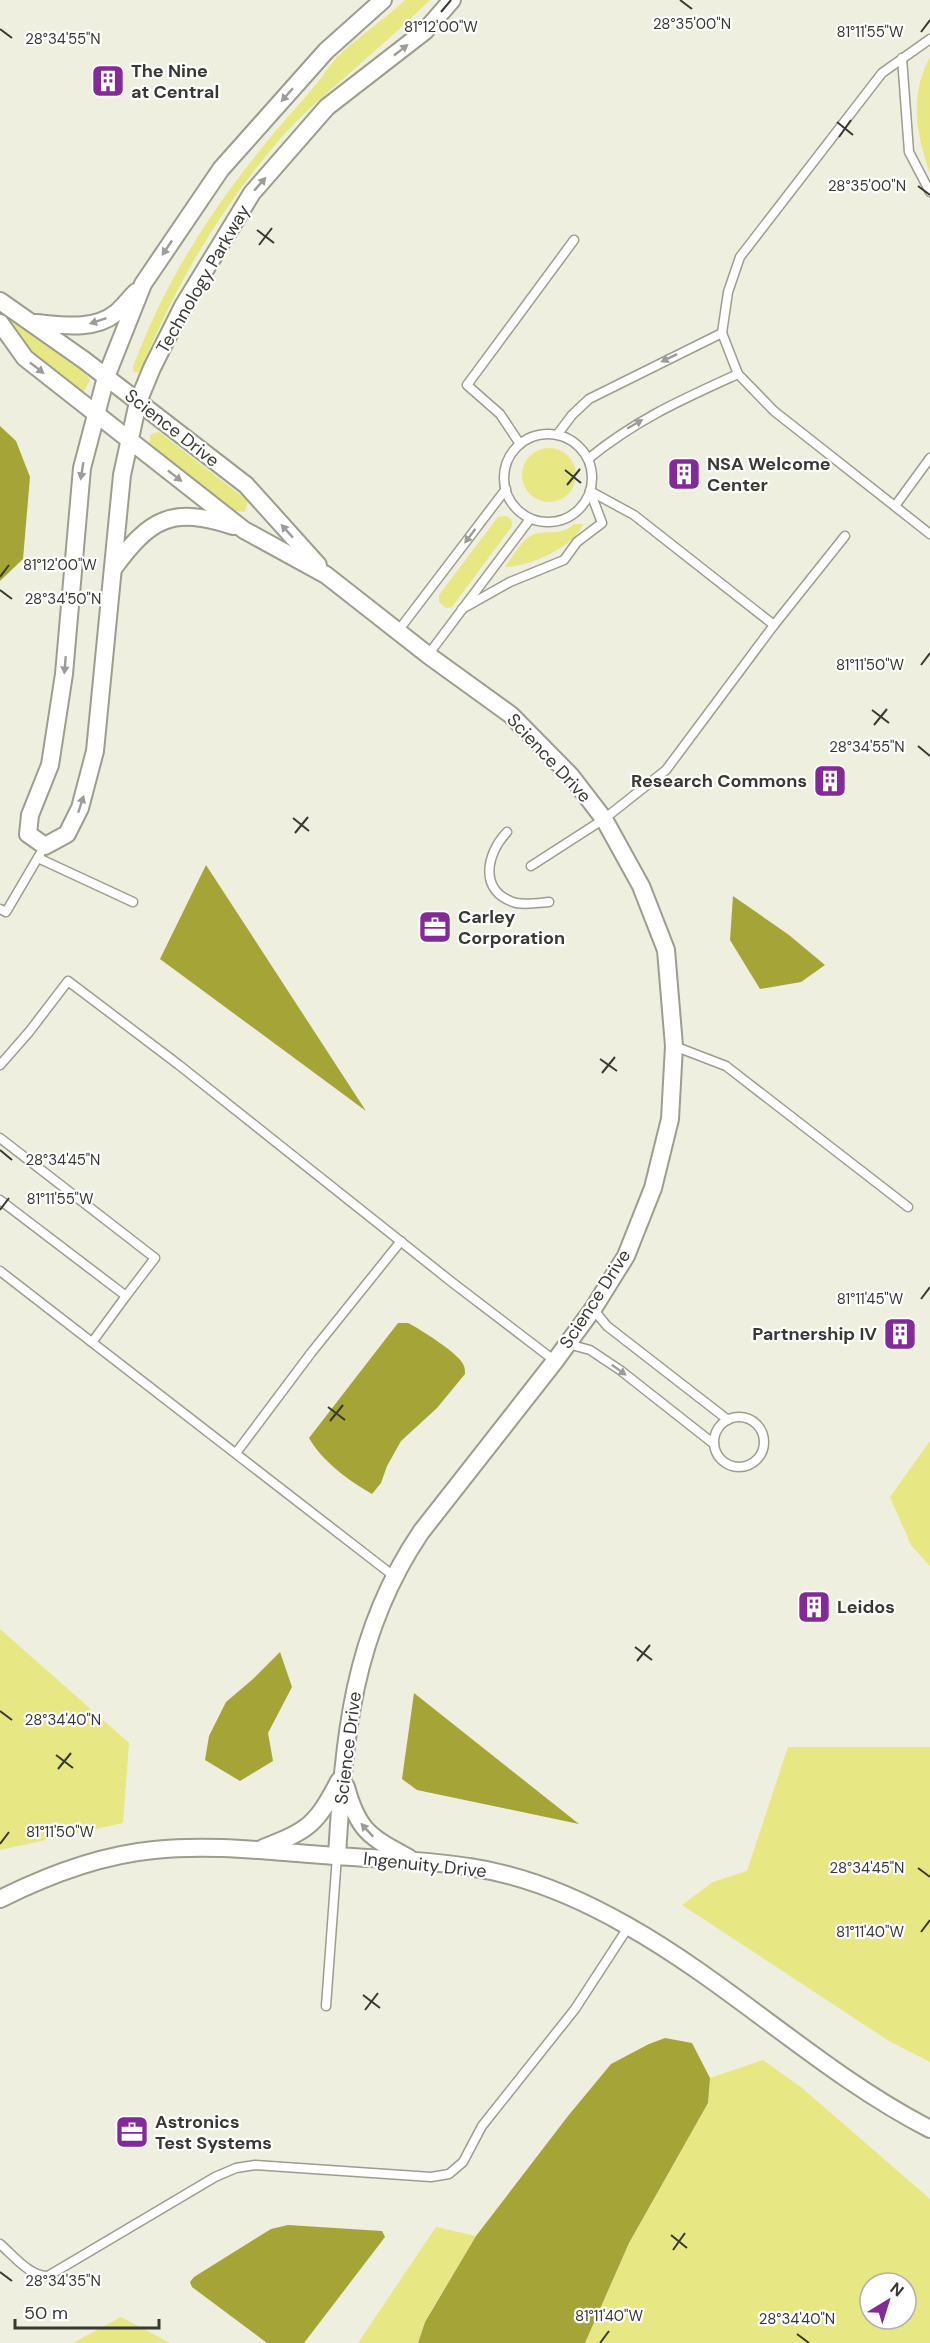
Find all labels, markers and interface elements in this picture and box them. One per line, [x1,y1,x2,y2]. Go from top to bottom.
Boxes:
text: 28°35'00"N [653,14,731,34]
text: 81°12'00"W [404,17,478,37]
text: 81°11'55"W [837,22,904,42]
text: 28°34'55"N [25,29,101,49]
one-way arrow [392,44,408,56]
place label: The Nine at Central [131,59,219,104]
building icon: The Nine at Central [90,63,126,99]
one-way arrow [280,87,294,102]
text: 28°35'00"N [828,176,906,196]
one-way arrow [253,177,266,192]
street label: Technology Parkway [151,200,255,358]
one-way arrow [161,240,173,256]
one-way arrow [89,316,107,326]
one-way arrow [661,353,678,362]
one-way arrow [29,361,44,374]
street label: Science Drive [120,384,224,472]
one-way arrow [627,419,643,430]
place label: NSA Welcome Center [707,452,831,497]
building icon: NSA Welcome Center [666,456,702,492]
one-way arrow [78,462,87,481]
one-way arrow [167,469,182,481]
one-way arrow [281,524,294,539]
one-way arrow [465,528,477,543]
text: 81°12'00"W [23,555,97,575]
text: 28°34'50"N [25,589,101,609]
text: 81°11'50"W [836,655,905,675]
one-way arrow [60,656,70,675]
street label: Science Drive [502,708,596,808]
text: 28°34'55"N [829,737,905,757]
building icon: Research Commons [812,763,848,799]
place label: Research Commons [631,769,807,793]
one-way arrow [76,795,86,813]
place label: Carley Corporation [458,905,565,950]
office icon: Carley Corporation [417,909,453,945]
text: 28°34'45"N [26,1150,100,1170]
text: 81°11'55"W [27,1189,94,1209]
street label: Science Drive [554,1245,636,1353]
text: 81°11'45"W [837,1289,904,1309]
building icon: Partnership IV [882,1316,918,1352]
place label: Partnership IV [752,1322,877,1346]
one-way arrow [610,1364,626,1376]
building icon: Leidos [796,1589,832,1625]
place label: Leidos [837,1595,895,1619]
street label: Science Drive [329,1690,367,1806]
text: 28°34'40"N [25,1710,101,1730]
text: 81°11'50"W [26,1822,95,1842]
one-way arrow [360,1823,374,1838]
street label: Ingenuity Drive [362,1847,488,1883]
text: 28°34'45"N [830,1858,904,1878]
text: 81°11'40"W [836,1922,904,1942]
place label: Astronics Test Systems [155,2110,272,2155]
office icon: Astronics Test Systems [114,2114,150,2150]
text: 28°34'35"N [25,2271,101,2291]
north arrow [858,2271,918,2331]
text: N [886,2278,908,2301]
scale bar [15,2292,159,2330]
text: 50 m [24,2301,68,2325]
text: 81°11'40"W [575,2306,643,2326]
text: 28°34'40"N [759,2309,835,2329]

